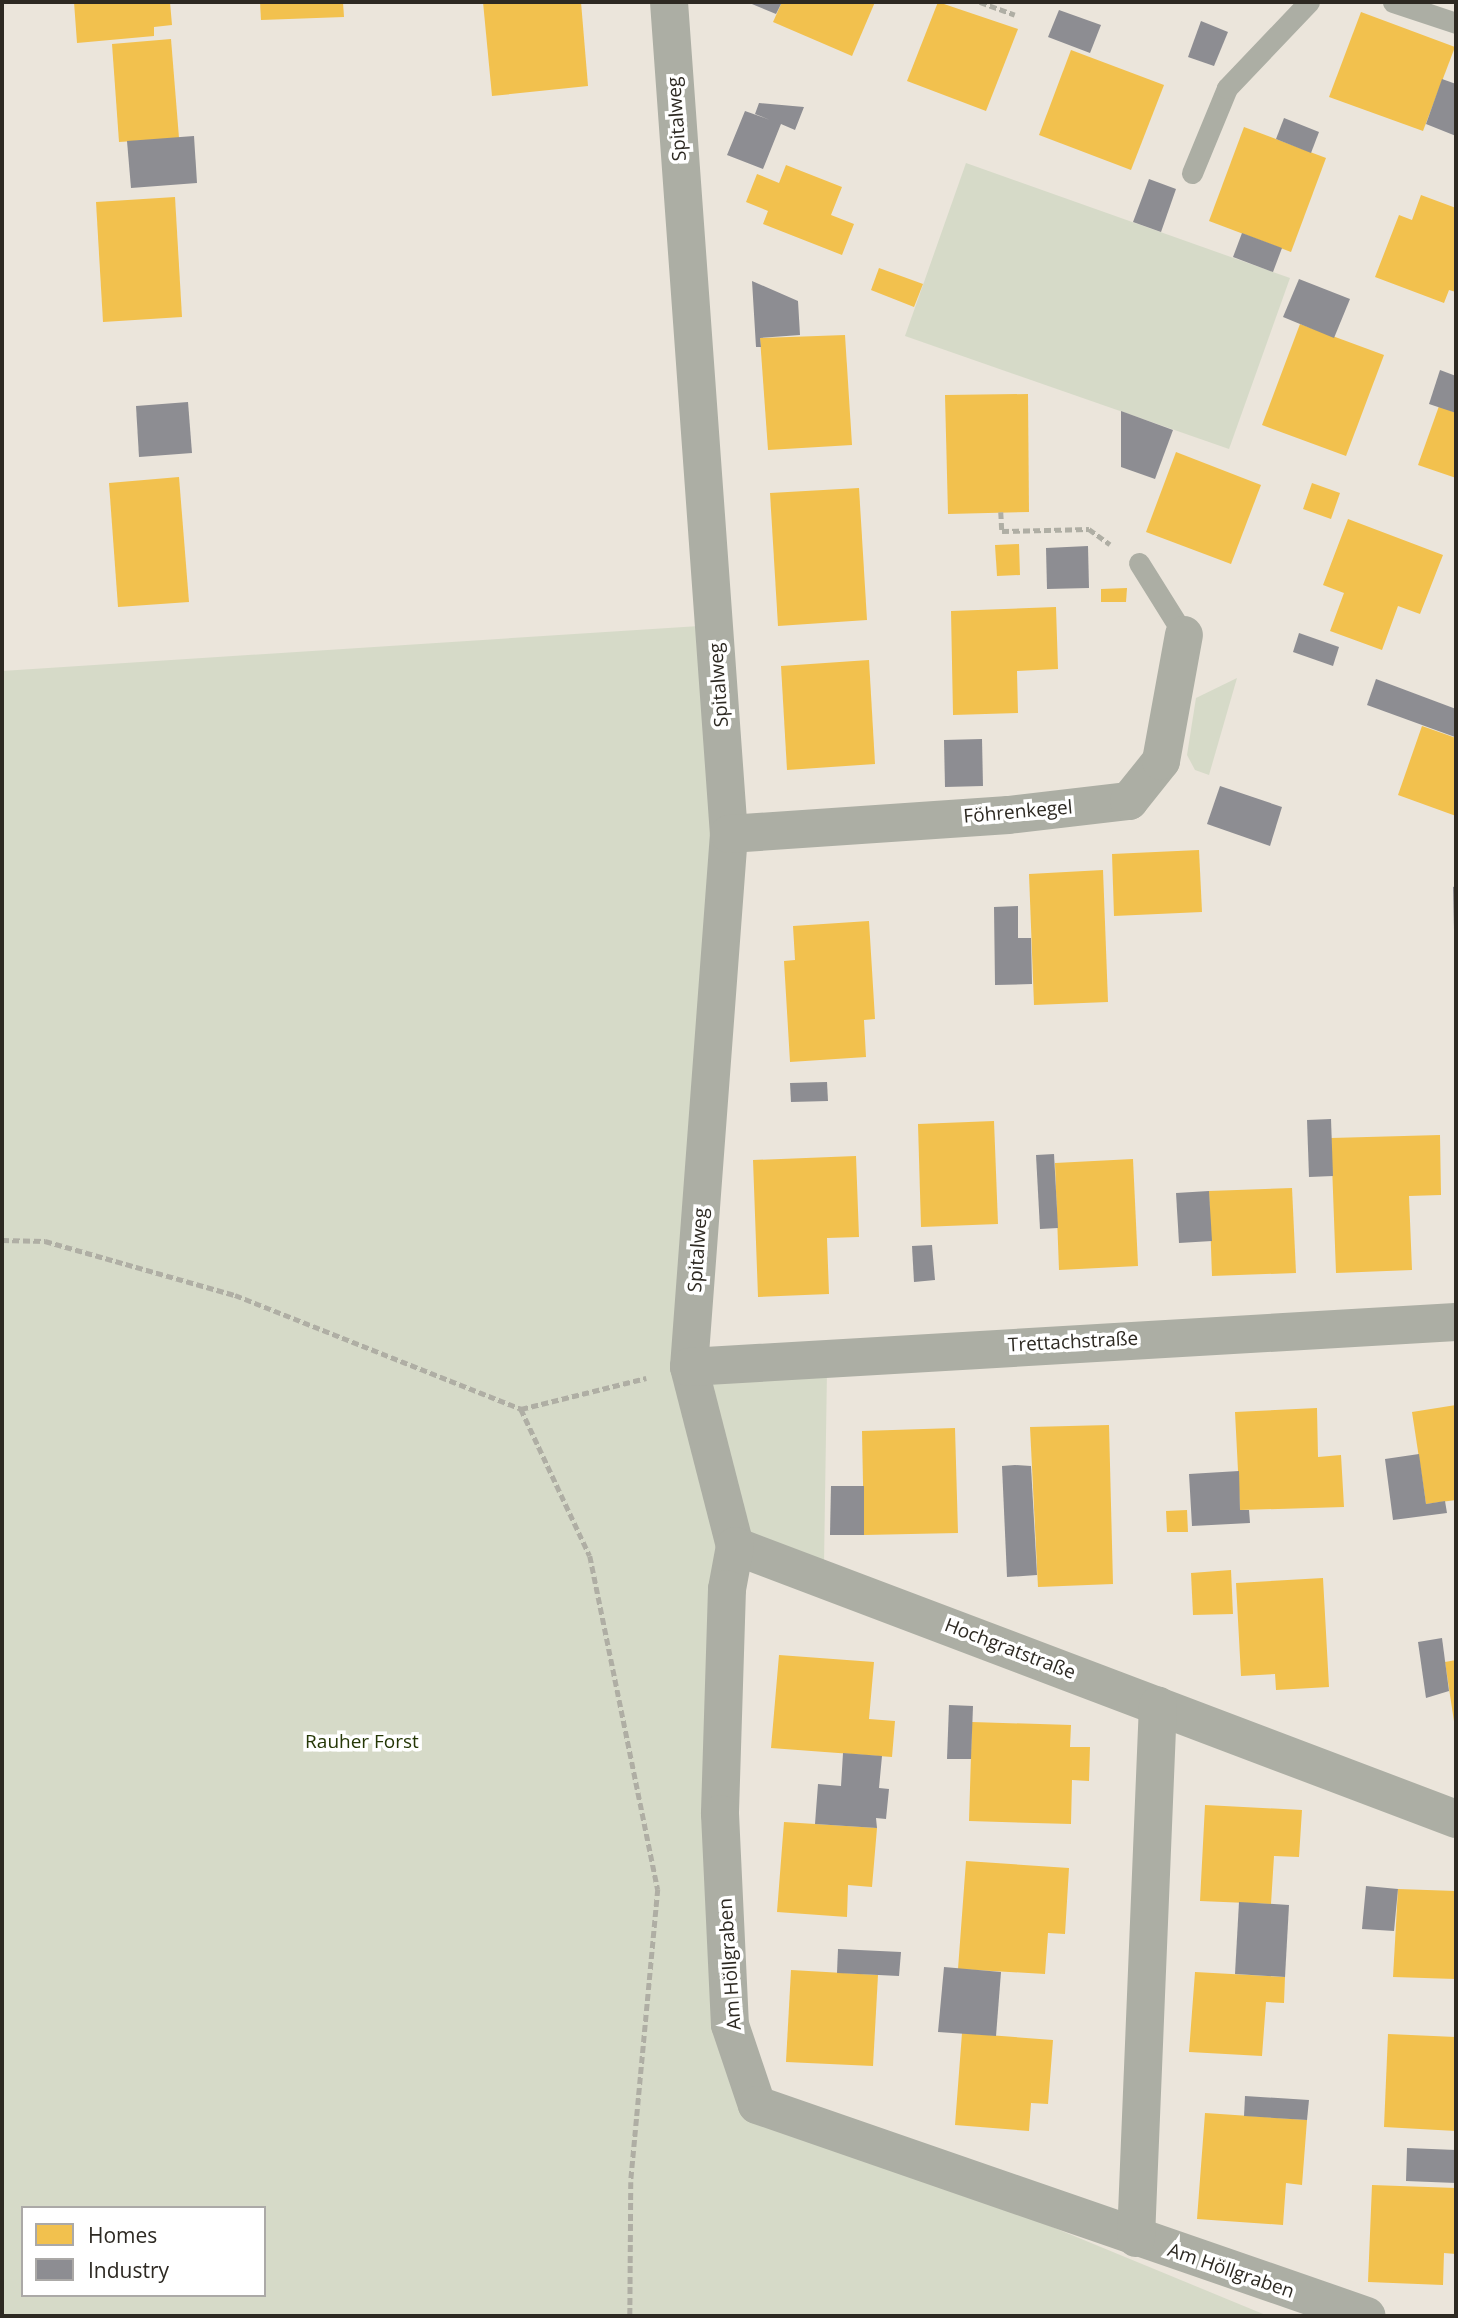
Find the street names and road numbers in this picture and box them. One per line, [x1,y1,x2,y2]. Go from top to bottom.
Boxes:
street label: Spitalweg [663,76,691,162]
street label: Spitalweg [705,642,733,728]
street label: Föhrenkegel [963,796,1073,828]
street label: Spitalweg [684,1207,712,1293]
street label: Trettachstraße [1007,1327,1139,1357]
street label: Hochgratstraße [941,1614,1079,1684]
street label: Am Höllgraben [714,1897,746,2031]
street label: Am Höllgraben [1165,2239,1297,2303]

